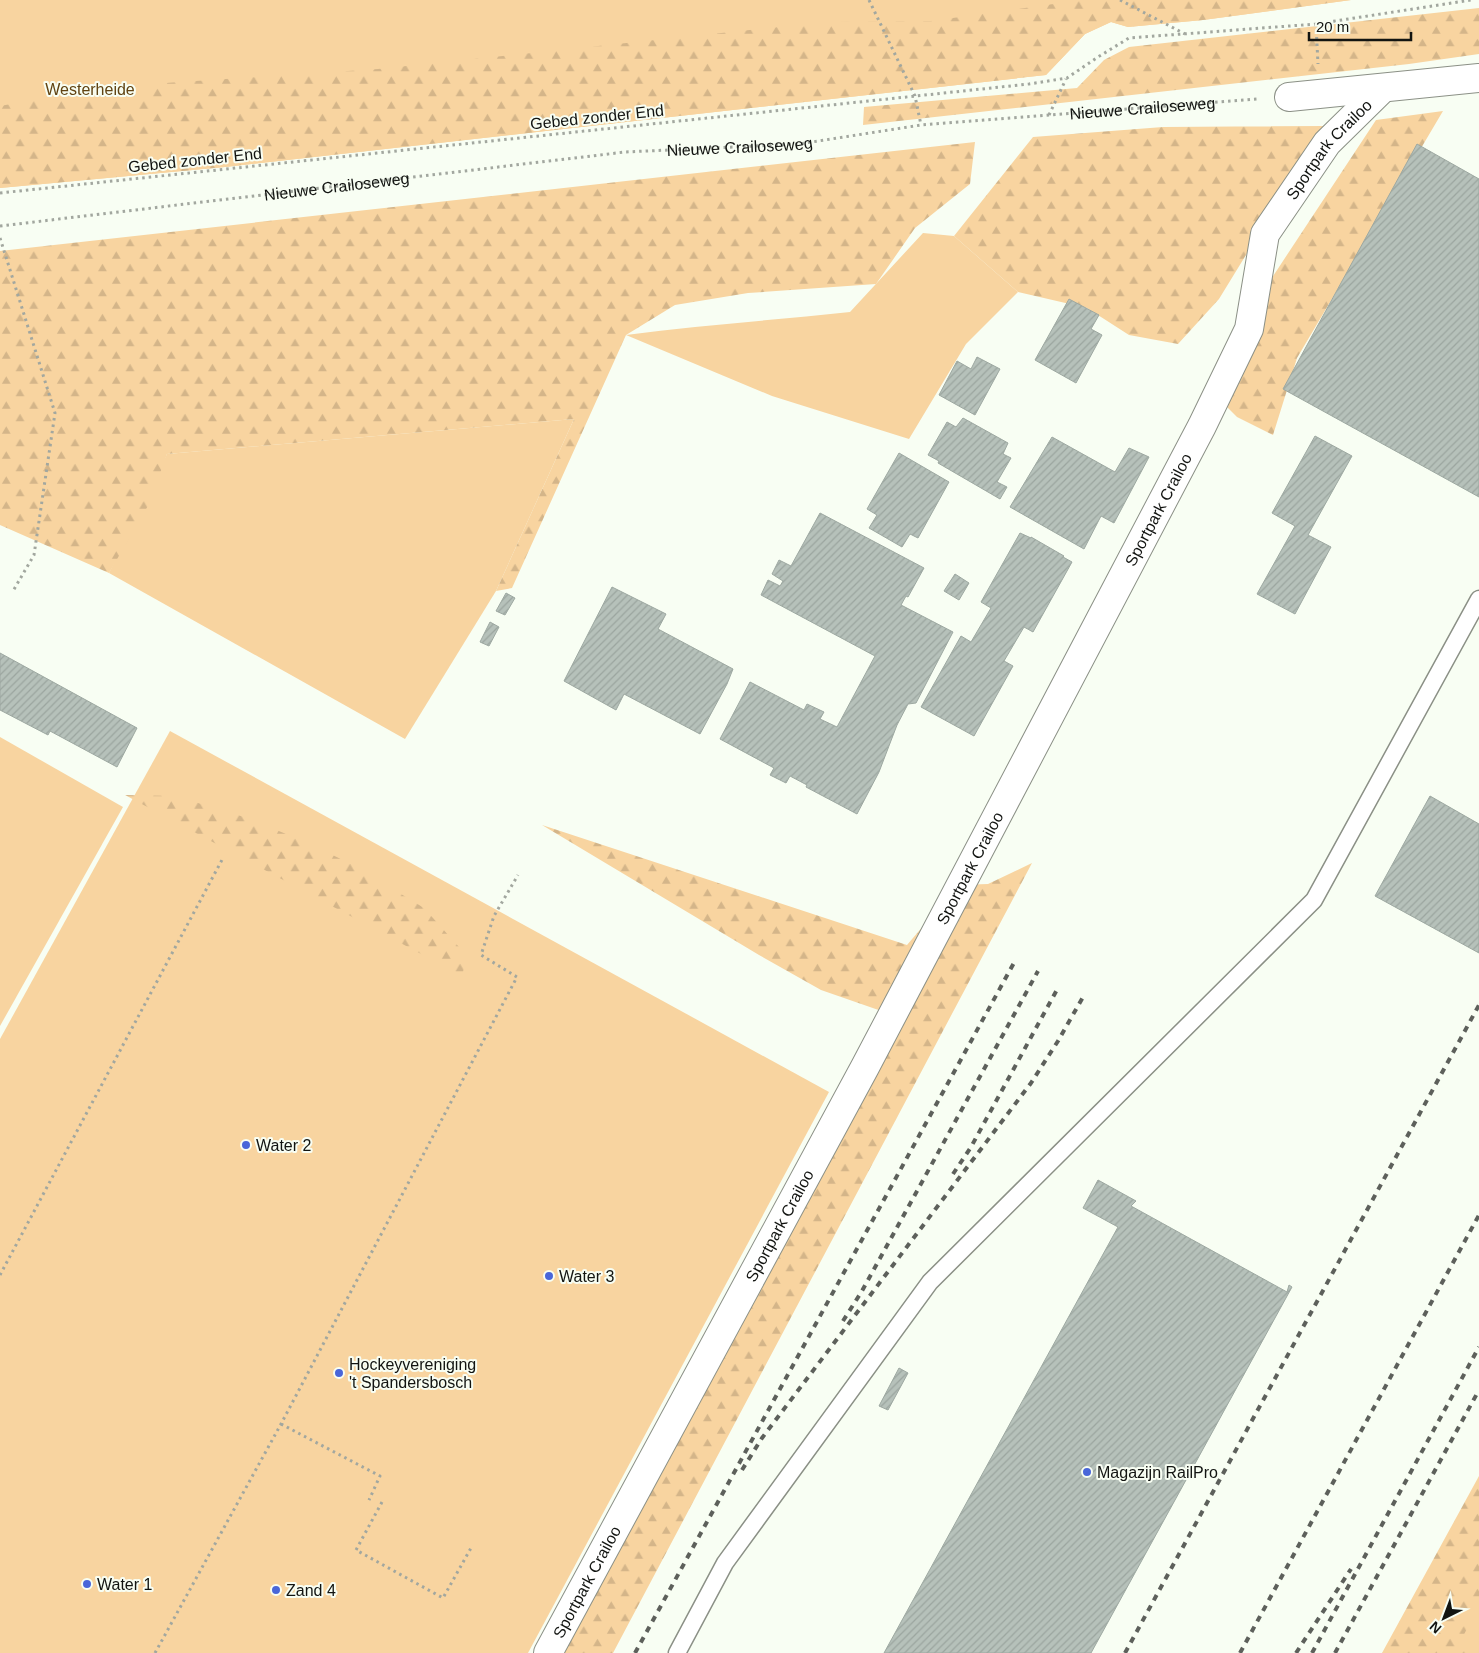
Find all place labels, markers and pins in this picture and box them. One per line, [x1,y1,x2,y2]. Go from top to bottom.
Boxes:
place label: Water 2 [256,1137,312,1154]
marker: Water 2 [240,1139,252,1151]
place label: Water 3 [559,1268,615,1285]
marker: Water 3 [543,1270,555,1282]
place label: Hockeyvereniging 't Spandersbosch [349,1356,476,1391]
marker: Hockeyvereniging 't Spandersbosch [333,1367,345,1379]
place label: Magazijn RailPro [1097,1464,1218,1481]
marker: Magazijn RailPro [1081,1466,1093,1478]
place label: Water 1 [97,1576,153,1593]
marker: Water 1 [81,1578,93,1590]
place label: Zand 4 [286,1582,336,1599]
marker: Zand 4 [270,1584,282,1596]

